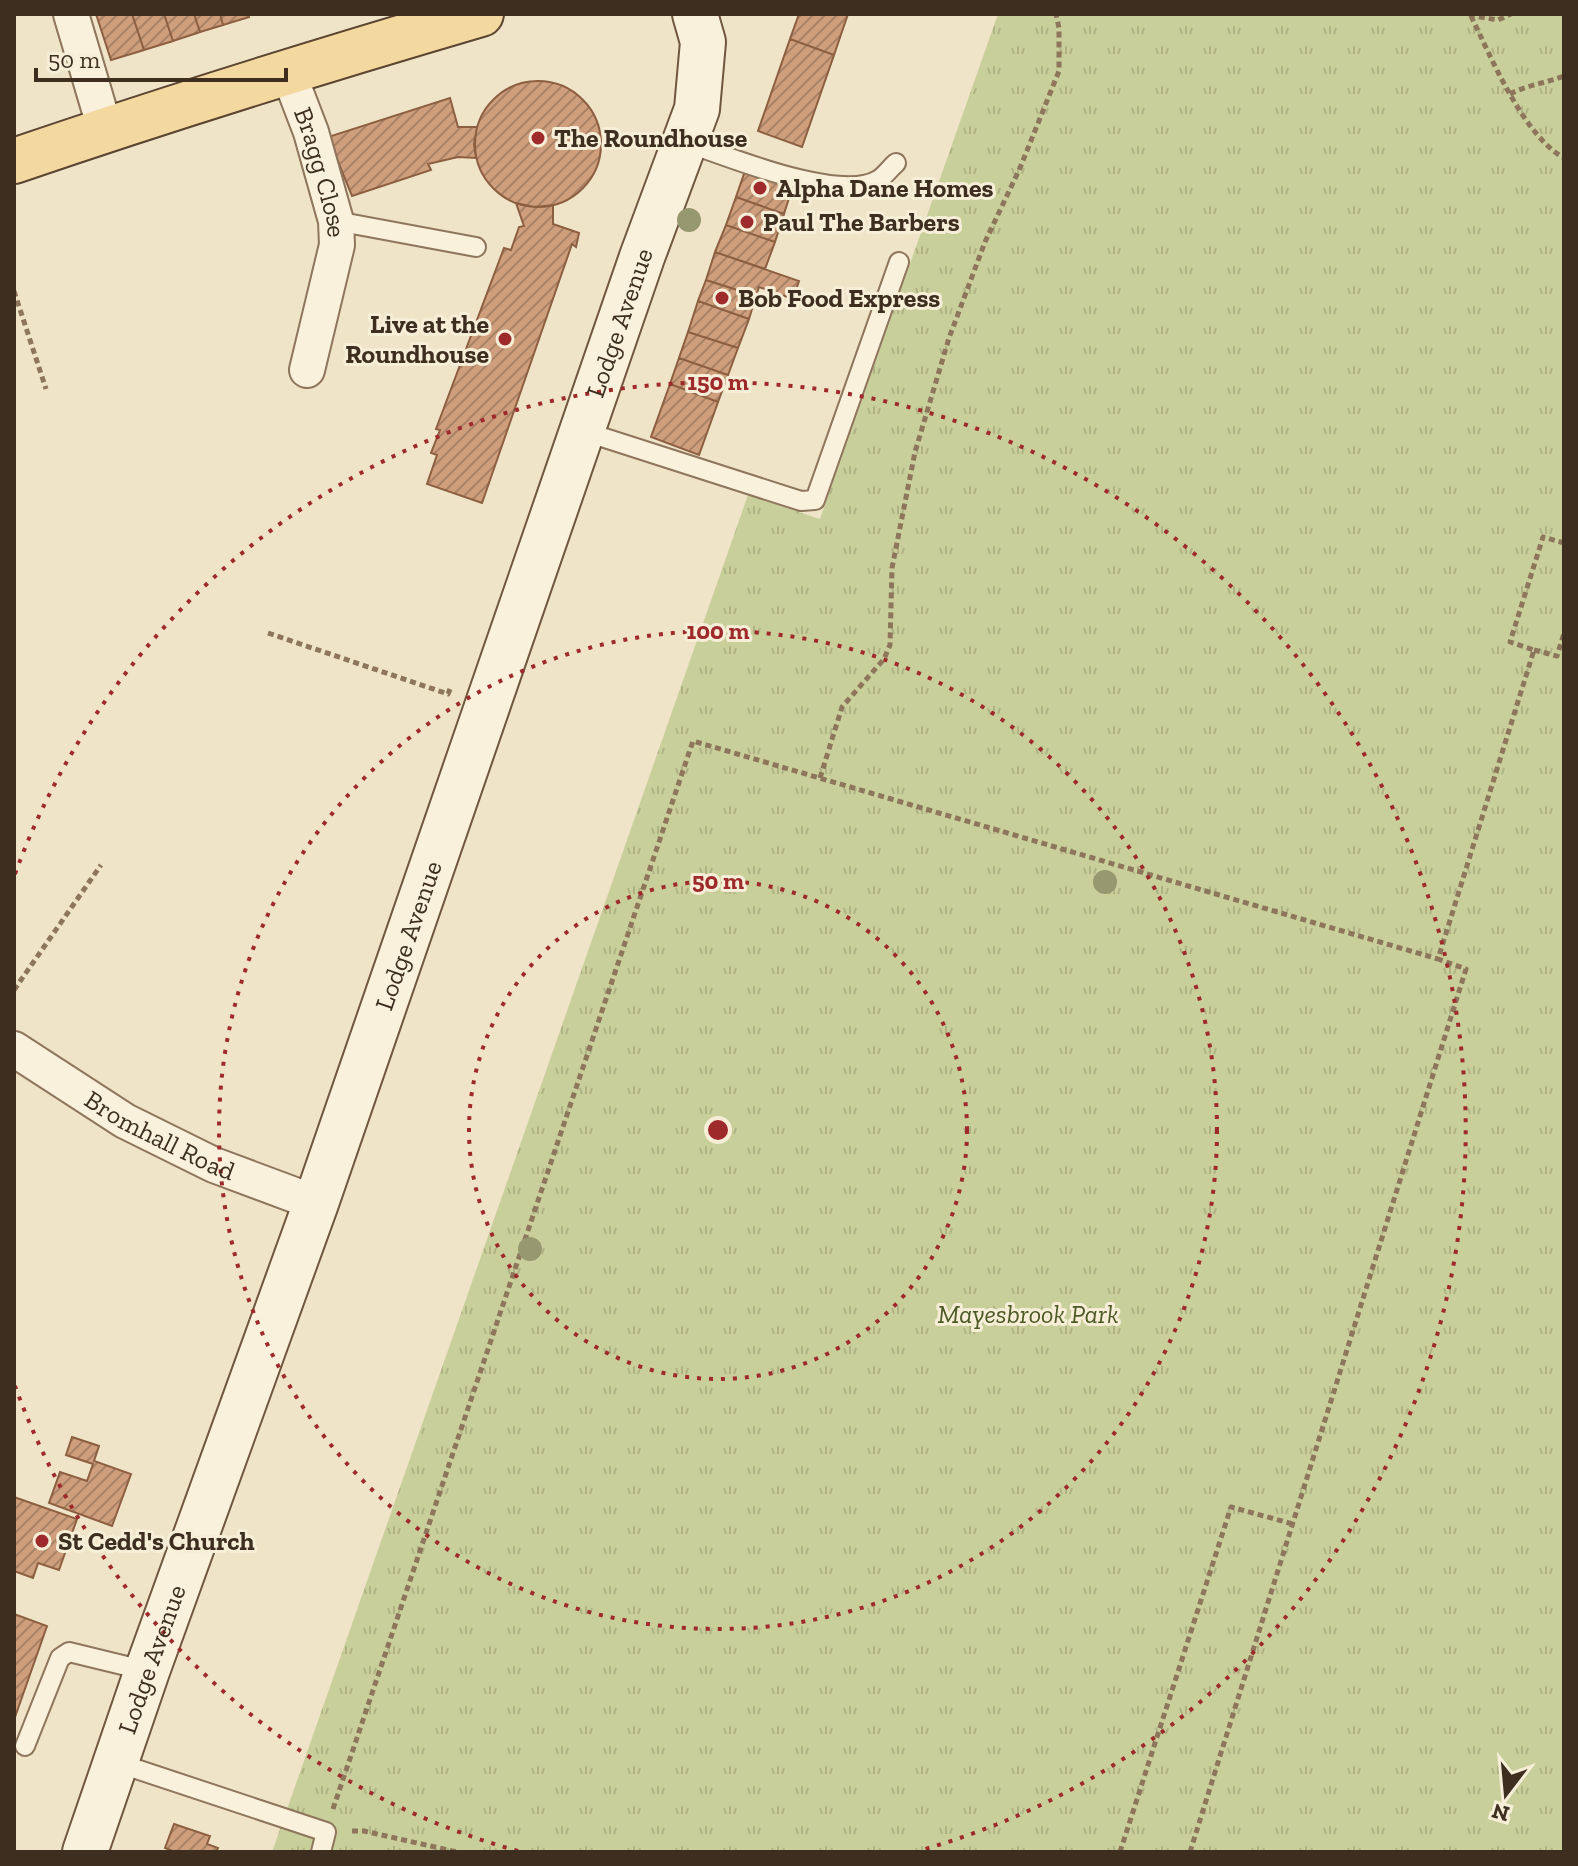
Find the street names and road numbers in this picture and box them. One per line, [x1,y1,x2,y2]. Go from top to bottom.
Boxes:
street label: Bragg Close [287,103,353,238]
street label: Lodge Avenue [579,244,660,402]
street label: Lodge Avenue [368,856,449,1014]
street label: Bromhall Road [79,1083,239,1187]
street label: Lodge Avenue [111,1580,193,1738]

